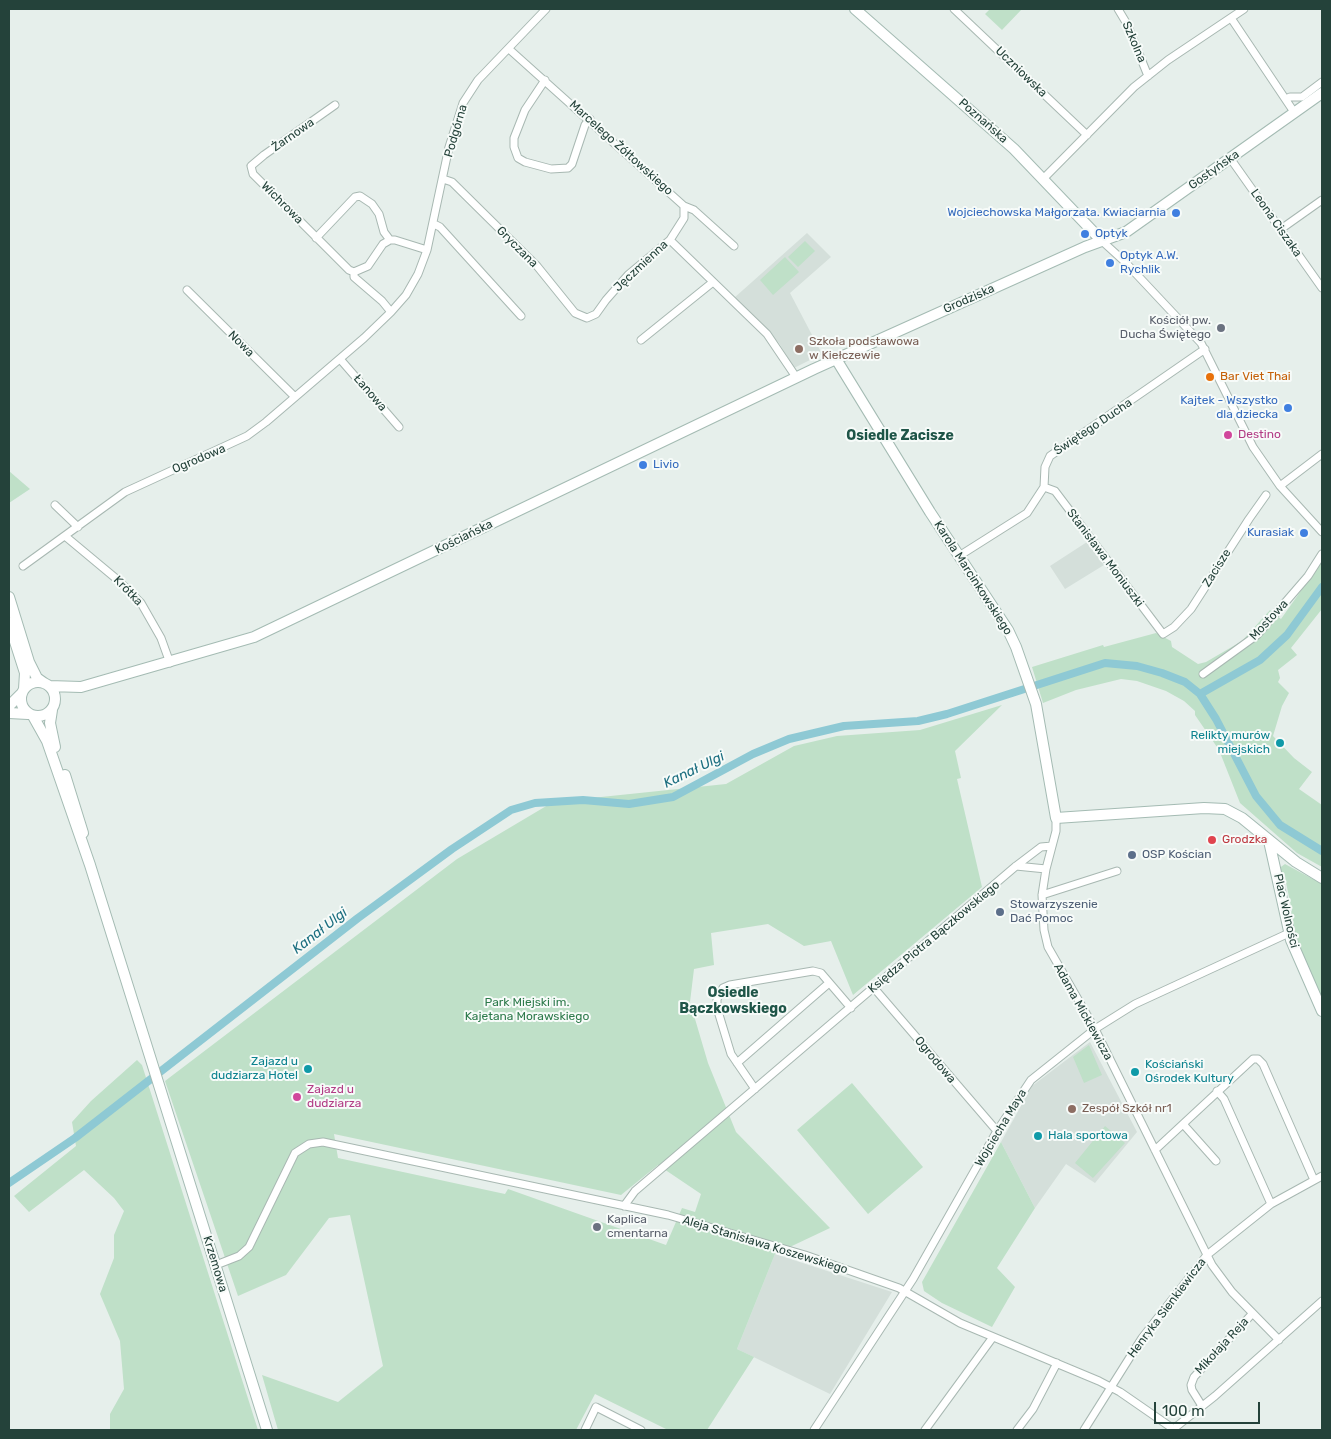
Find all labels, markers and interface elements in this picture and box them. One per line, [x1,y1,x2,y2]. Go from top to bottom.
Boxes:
street label: Szkolna [1119,19,1149,65]
street label: Uczniowska [992,44,1050,100]
street label: Poznańska [955,96,1011,146]
street label: Marcelego Żółtowskiego [566,98,676,198]
street label: Podgórna [442,103,470,159]
street label: Żarnowa [269,115,317,155]
street label: Gostyńska [1186,147,1242,193]
street label: Wichrowa [258,179,306,227]
street label: Leona Ciszaka [1247,186,1305,260]
place label: Wojciechowska Małgorzata. Kwiaciarnia [947,206,1166,220]
marker: Wojciechowska Małgorzata. Kwiaciarnia [1170,207,1182,219]
street label: Gryczana [493,223,541,271]
place label: Optyk [1095,227,1128,241]
marker: Optyk [1079,228,1091,240]
street label: Jęczmienna [611,237,671,295]
place label: Optyk A.W. Rychlik [1120,249,1178,277]
marker: Optyk A.W. Rychlik [1104,257,1116,269]
street label: Grodziska [941,281,997,317]
place label: Kościół pw. Ducha Świętego [1120,314,1211,342]
marker: Kościół pw. Ducha Świętego [1215,322,1227,334]
street label: Nowa [225,328,257,360]
place label: Szkoła podstawowa w Kiełczewie [809,335,919,363]
marker: Szkoła podstawowa w Kiełczewie [793,343,805,355]
place label: Bar Viet Thai [1220,370,1291,384]
marker: Bar Viet Thai [1204,371,1216,383]
street label: Łanowa [350,372,390,414]
place label: Kajtek - Wszystko dla dziecka [1180,394,1278,422]
street label: Świętego Ducha [1051,396,1135,458]
marker: Kajtek - Wszystko dla dziecka [1282,402,1294,414]
district label: Osiedle Zacisze [846,428,954,444]
place label: Destino [1238,428,1281,442]
marker: Destino [1222,429,1234,441]
street label: Ogrodowa [170,441,228,477]
place label: Livio [653,458,679,472]
marker: Livio [637,459,649,471]
street label: Stanisława Moniuszki [1063,506,1147,610]
street label: Kościańska [433,517,495,557]
street label: Karola Marcinkowskiego [931,518,1015,638]
place label: Kurasiak [1247,526,1294,540]
marker: Kurasiak [1298,527,1310,539]
street label: Zacisze [1200,546,1234,590]
street label: Krótka [110,573,146,609]
street label: Mostowa [1247,597,1291,643]
place label: Relikty murów miejskich [1191,729,1270,757]
marker: Relikty murów miejskich [1274,737,1286,749]
water label: Kanał Ulgi [661,748,727,792]
place label: Grodzka [1222,833,1267,847]
marker: Grodzka [1206,834,1218,846]
place label: OSP Kościan [1142,848,1212,862]
marker: OSP Kościan [1126,849,1138,861]
street label: Plac Wolności [1270,872,1302,950]
street label: Księdza Piotra Bączkowskiego [865,878,1003,996]
place label: Stowarzyszenie Dać Pomoc [1010,898,1098,926]
water label: Kanał Ulgi [289,904,351,958]
marker: Stowarzyszenie Dać Pomoc [994,906,1006,918]
street label: Adama Mickiewicza [1050,961,1116,1063]
district label: Osiedle Bączkowskiego [679,985,787,1018]
park label: Park Miejski im. Kajetana Morawskiego [465,996,589,1024]
street label: Ogrodowa [911,1034,959,1086]
place label: Zajazd u dudziarza Hotel [211,1055,298,1083]
place label: Kościański Ośrodek Kultury [1145,1058,1234,1086]
marker: Zajazd u dudziarza Hotel [302,1063,314,1075]
marker: Kościański Ośrodek Kultury [1129,1066,1141,1078]
place label: Zajazd u dudziarza [307,1083,361,1111]
street label: Wojciecha Maya [972,1087,1030,1169]
marker: Zajazd u dudziarza [291,1091,303,1103]
place label: Zespół Szkół nr1 [1082,1102,1172,1116]
marker: Zespół Szkół nr1 [1066,1103,1078,1115]
place label: Hala sportowa [1048,1129,1128,1143]
marker: Hala sportowa [1032,1130,1044,1142]
place label: Kaplica cmentarna [607,1213,668,1241]
street label: Aleja Stanisława Koszewskiego [681,1213,849,1277]
marker: Kaplica cmentarna [591,1221,603,1233]
street label: Krzemowa [200,1234,230,1294]
street label: Henryka Sienkiewicza [1125,1255,1209,1361]
street label: Mikołaja Reja [1192,1315,1252,1377]
scale bar [1156,1392,1262,1424]
text: 100 m [1162,1402,1204,1420]

